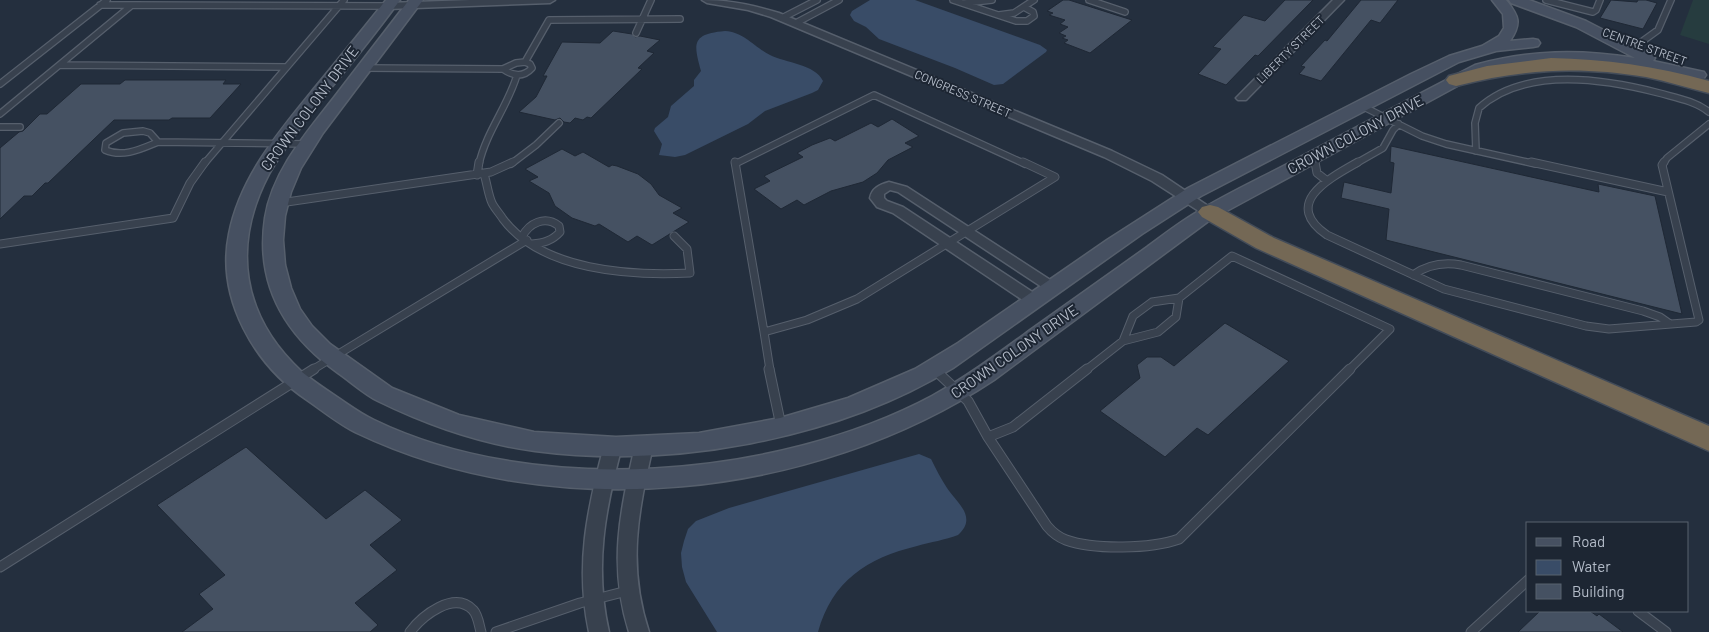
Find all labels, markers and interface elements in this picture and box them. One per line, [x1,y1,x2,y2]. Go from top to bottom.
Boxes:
street label: LIBERTY STREET [1253,12,1327,86]
street label: CENTRE STREET [1601,24,1689,68]
street label: CROWN COLONY DRIVE [256,42,362,174]
street label: CONGRESS STREET [913,66,1014,120]
street label: CROWN COLONY DRIVE [1284,90,1426,178]
street label: CROWN COLONY DRIVE [947,300,1081,402]
legend [1526,522,1689,612]
text: Road [1572,532,1605,550]
text: Water [1572,557,1611,575]
text: Building [1572,582,1625,600]

